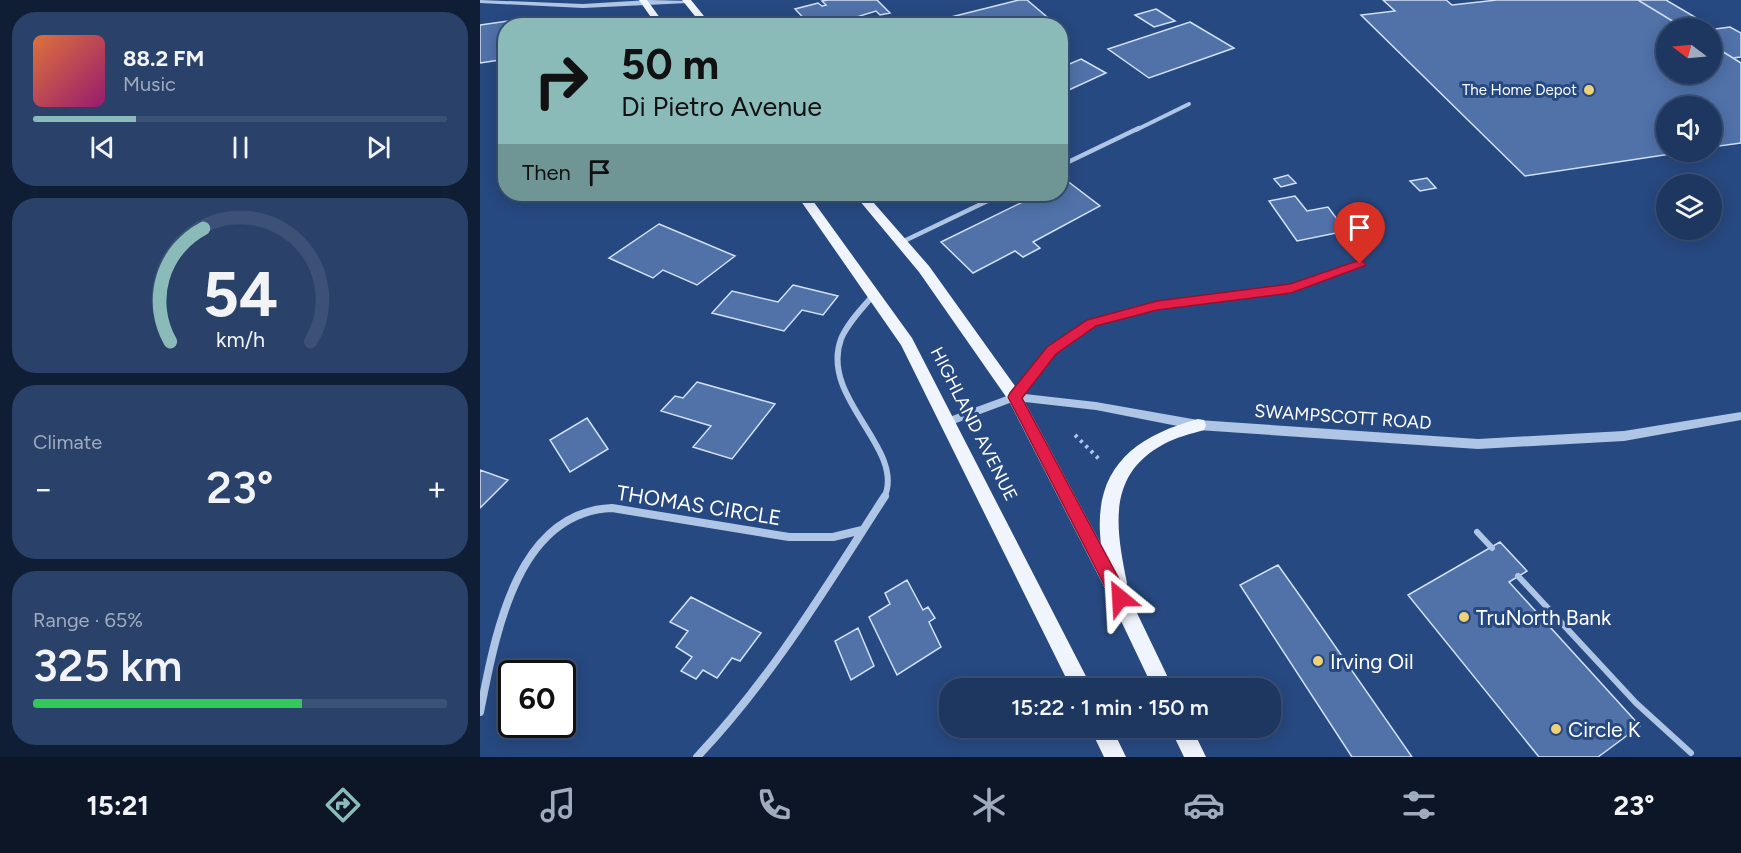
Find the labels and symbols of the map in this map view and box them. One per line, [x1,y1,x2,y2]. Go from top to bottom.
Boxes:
north arrow [1656,18,1722,84]
place label: The Home Depot [1462,81,1577,99]
marker: The Home Depot [1582,83,1596,97]
pin [1334,202,1385,264]
street label: HIGHLAND AVENUE [926,343,1022,505]
street label: SWAMPSCOTT ROAD [1254,400,1432,434]
street label: THOMAS CIRCLE [615,480,783,530]
position arrow [1088,566,1152,630]
place label: TruNorth Bank [1476,605,1612,630]
marker: TruNorth Bank [1457,610,1471,624]
place label: Irving Oil [1330,649,1414,674]
marker: Irving Oil [1311,654,1325,668]
speed limit sign: 60 [498,660,576,738]
place label: Circle K [1568,717,1641,742]
marker: Circle K [1549,722,1563,736]

